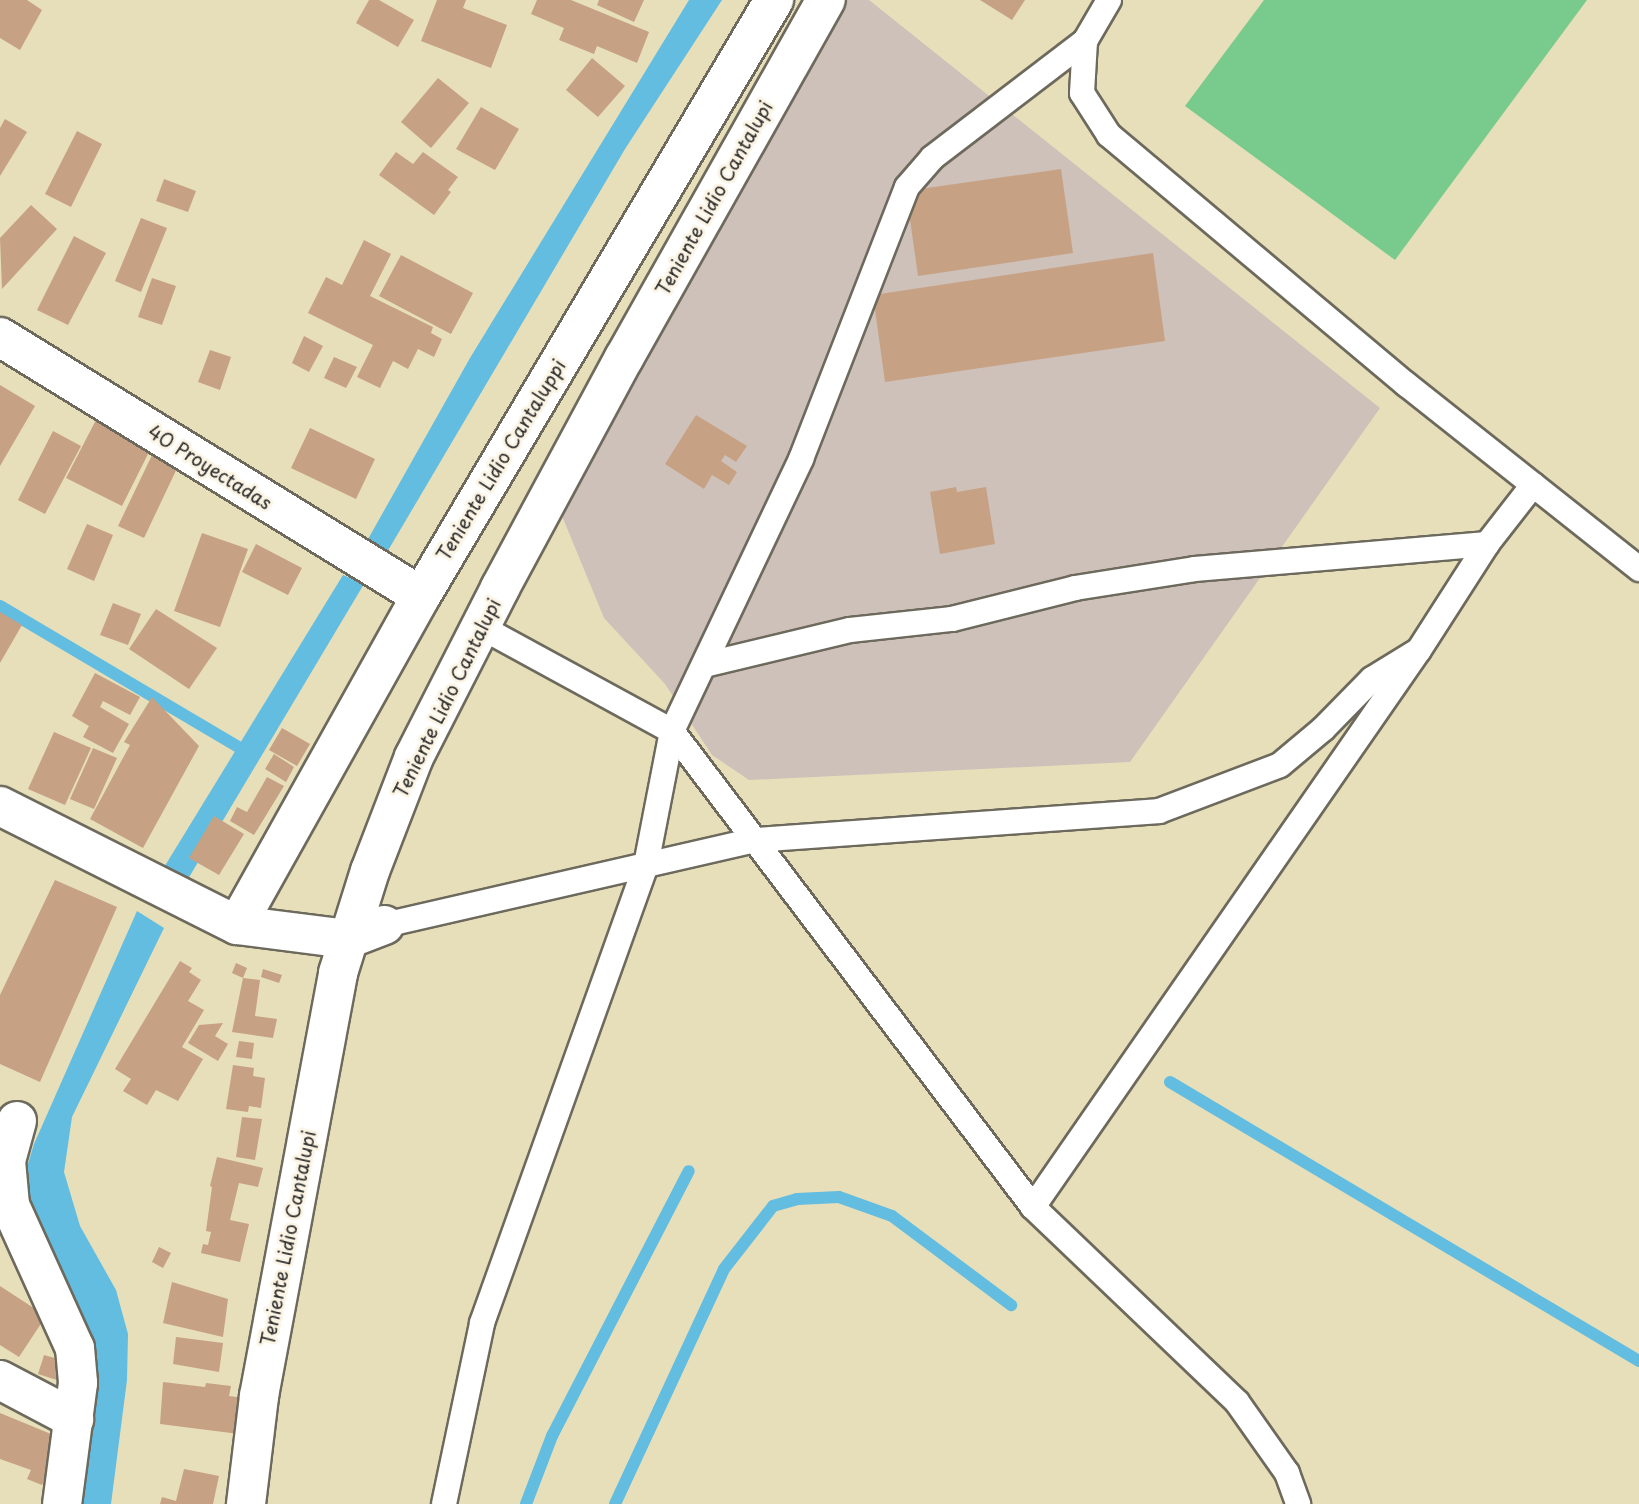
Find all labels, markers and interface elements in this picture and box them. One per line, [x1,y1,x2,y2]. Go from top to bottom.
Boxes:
street label: Teniente Lidio Cantalupi [651,96,777,300]
street label: Teniente Lidio Cantaluppi [431,354,571,566]
street label: 40 Proyectadas [144,420,276,514]
street label: Teniente Lidio Cantalupi [388,594,506,802]
street label: Teniente Lidio Cantalupi [256,1127,320,1349]

